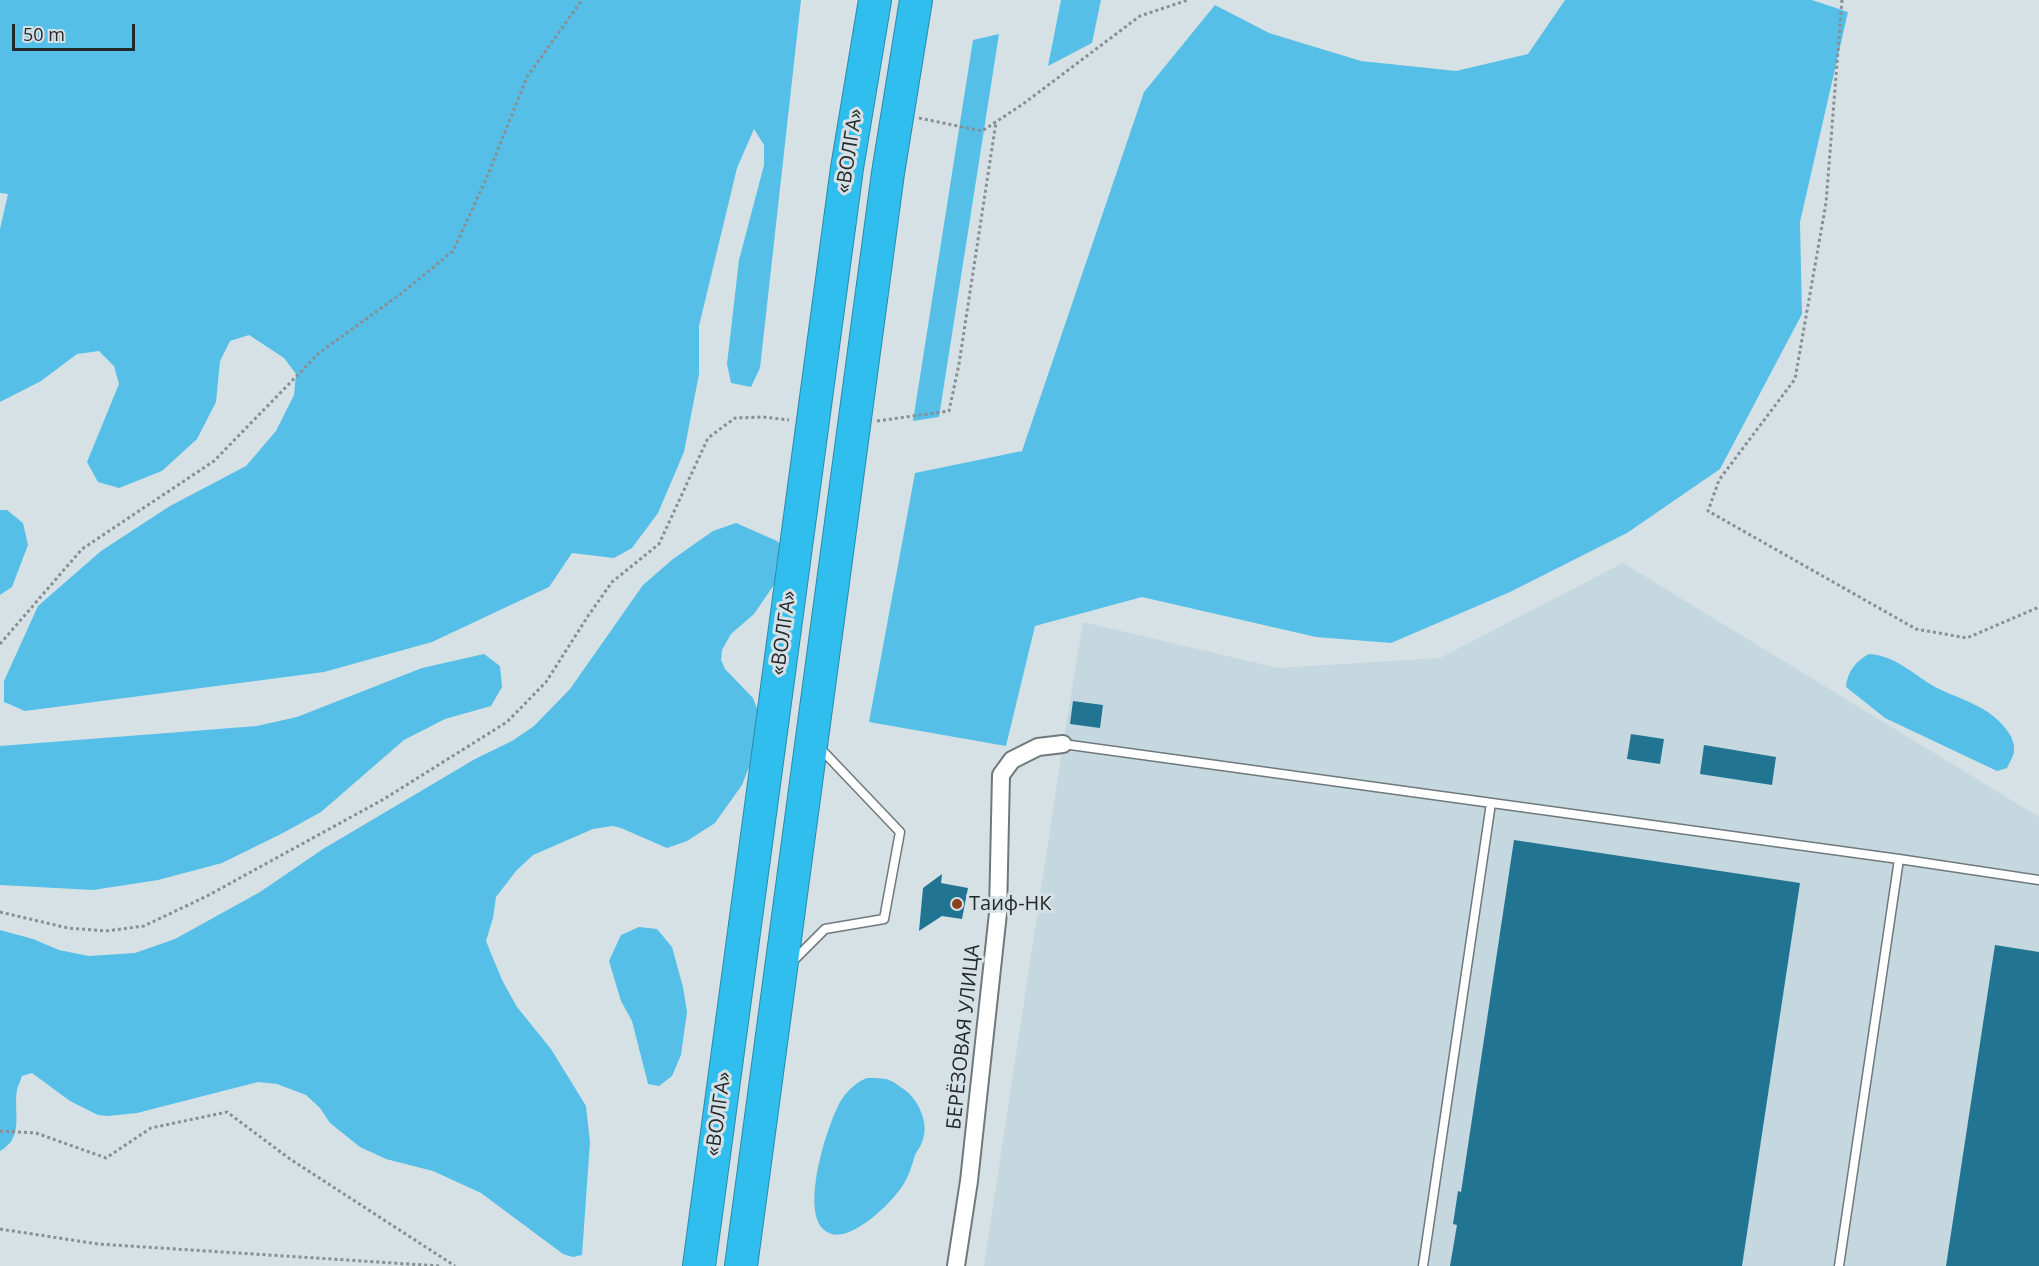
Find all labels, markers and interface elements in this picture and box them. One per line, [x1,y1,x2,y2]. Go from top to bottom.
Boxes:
scale bar [15,12,138,50]
text: 50 m [23,22,65,46]
street label: «ВОЛГА» [831,107,869,195]
street label: «ВОЛГА» [766,589,802,677]
place label: Таиф-НК [969,892,1052,916]
marker: Таиф-НК [950,897,964,911]
street label: БЕРЁЗОВАЯ УЛИЦА [942,943,986,1131]
street label: «ВОЛГА» [701,1070,737,1158]

